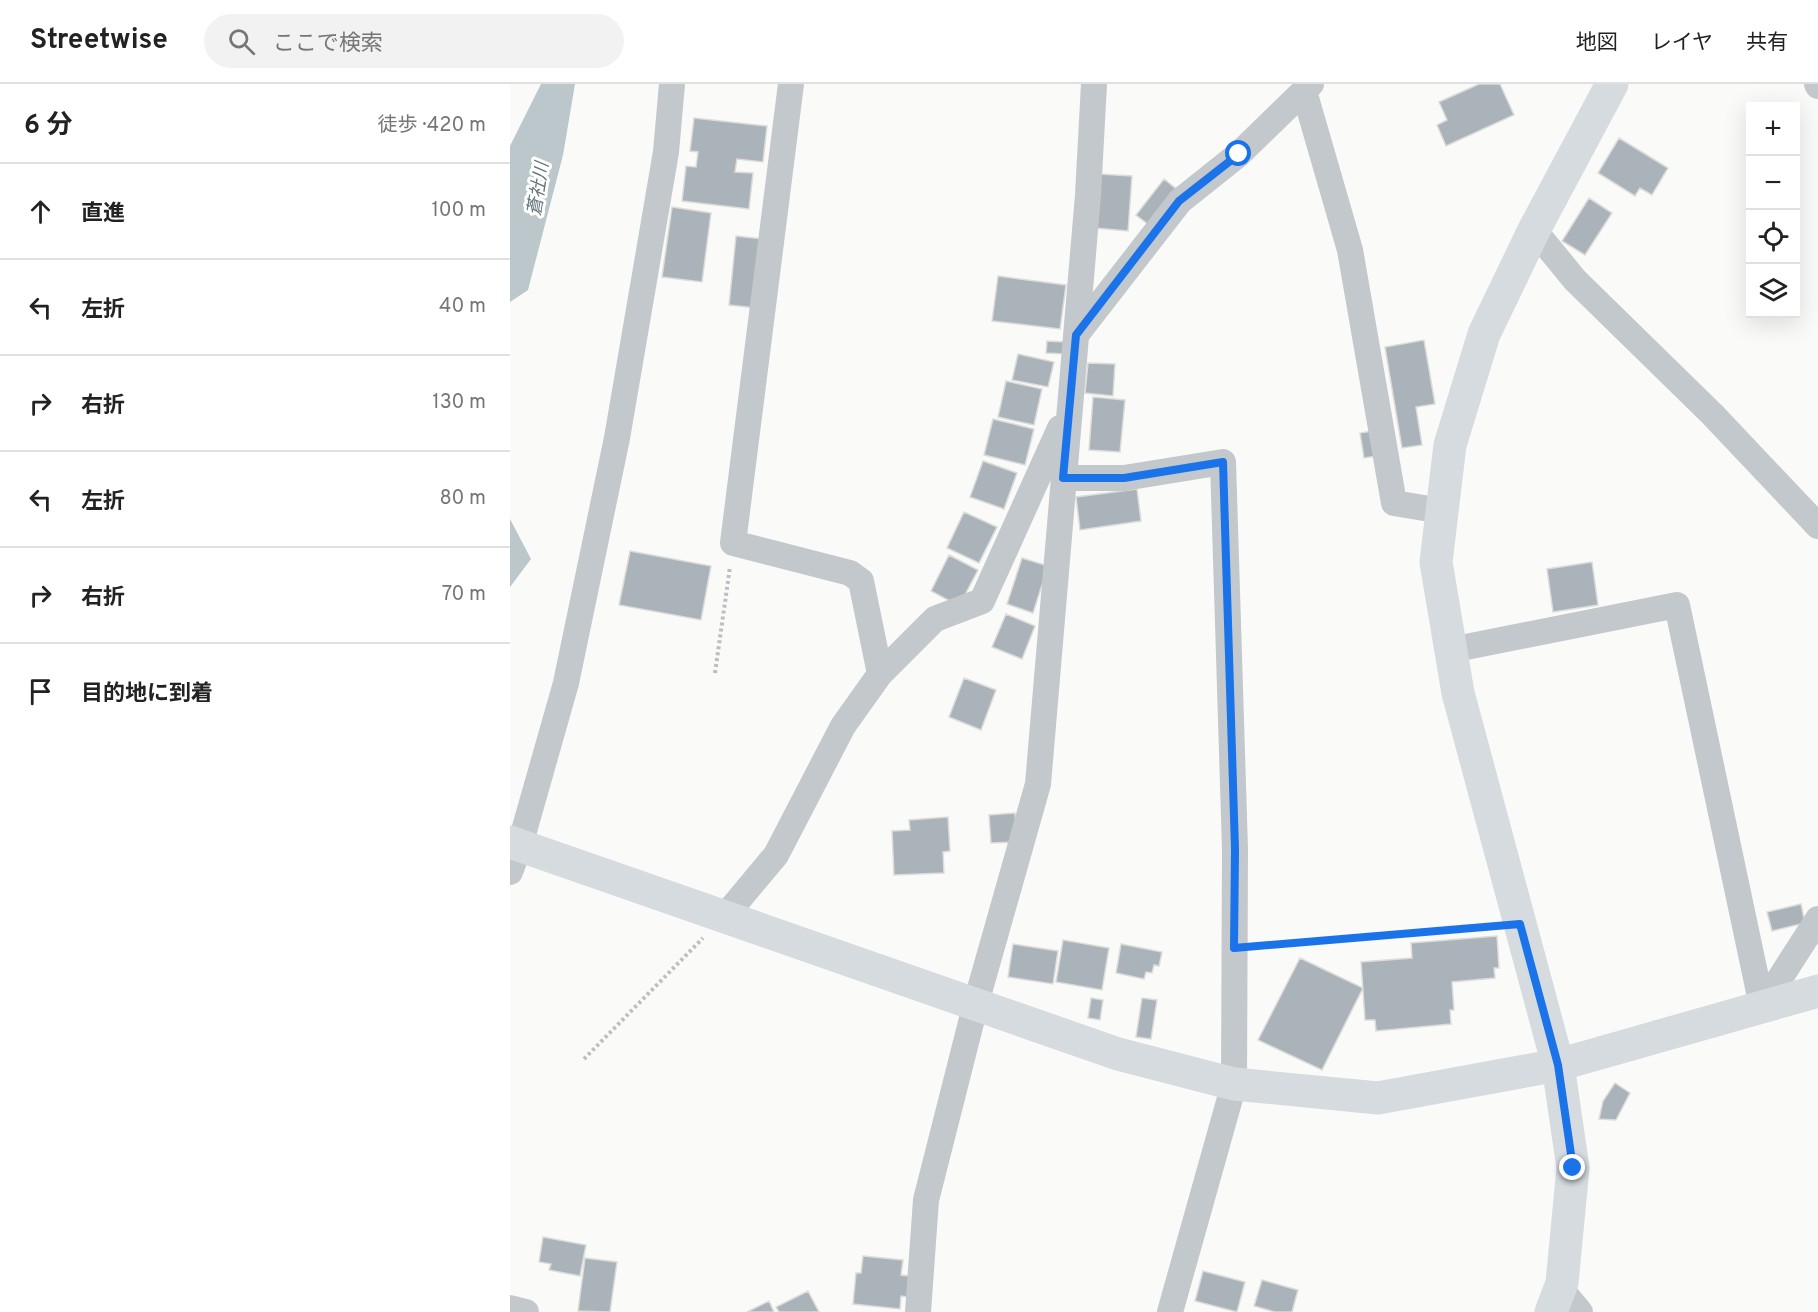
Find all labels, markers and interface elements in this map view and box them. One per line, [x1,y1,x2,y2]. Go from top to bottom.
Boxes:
search box [204,14,624,68]
text: Streetwise [30,23,168,59]
icon: search [225,25,258,58]
text: 地図 [1576,30,1618,57]
text: レイヤ [1651,30,1713,57]
text: 共有 [1746,30,1788,57]
text: ここで検索 [273,31,383,58]
map controls [1746,102,1800,318]
button: + [1746,102,1800,156]
text: 6 分 [24,110,72,143]
text: 徒歩 · 420 m [377,113,486,139]
route start [1225,140,1251,166]
button: − [1746,156,1800,210]
water label: 蒼社川 [524,159,555,218]
icon: ahead [24,195,57,228]
text: 100 m [431,198,486,224]
text: 直進 [81,201,125,228]
button: locate [1746,210,1800,264]
button: layers [1746,264,1800,318]
icon: left [24,291,57,324]
text: 40 m [439,294,486,320]
text: 左折 [81,297,125,324]
icon: right [24,387,57,420]
text: 130 m [432,390,486,416]
text: 右折 [81,393,125,420]
icon: left [24,483,57,516]
text: 80 m [440,486,486,512]
text: 左折 [81,489,125,516]
icon: right [24,579,57,612]
text: 70 m [442,582,486,608]
text: 右折 [81,585,125,612]
icon: arrive [24,675,57,708]
text: 目的地に到着 [81,681,213,708]
route end [1559,1154,1585,1180]

